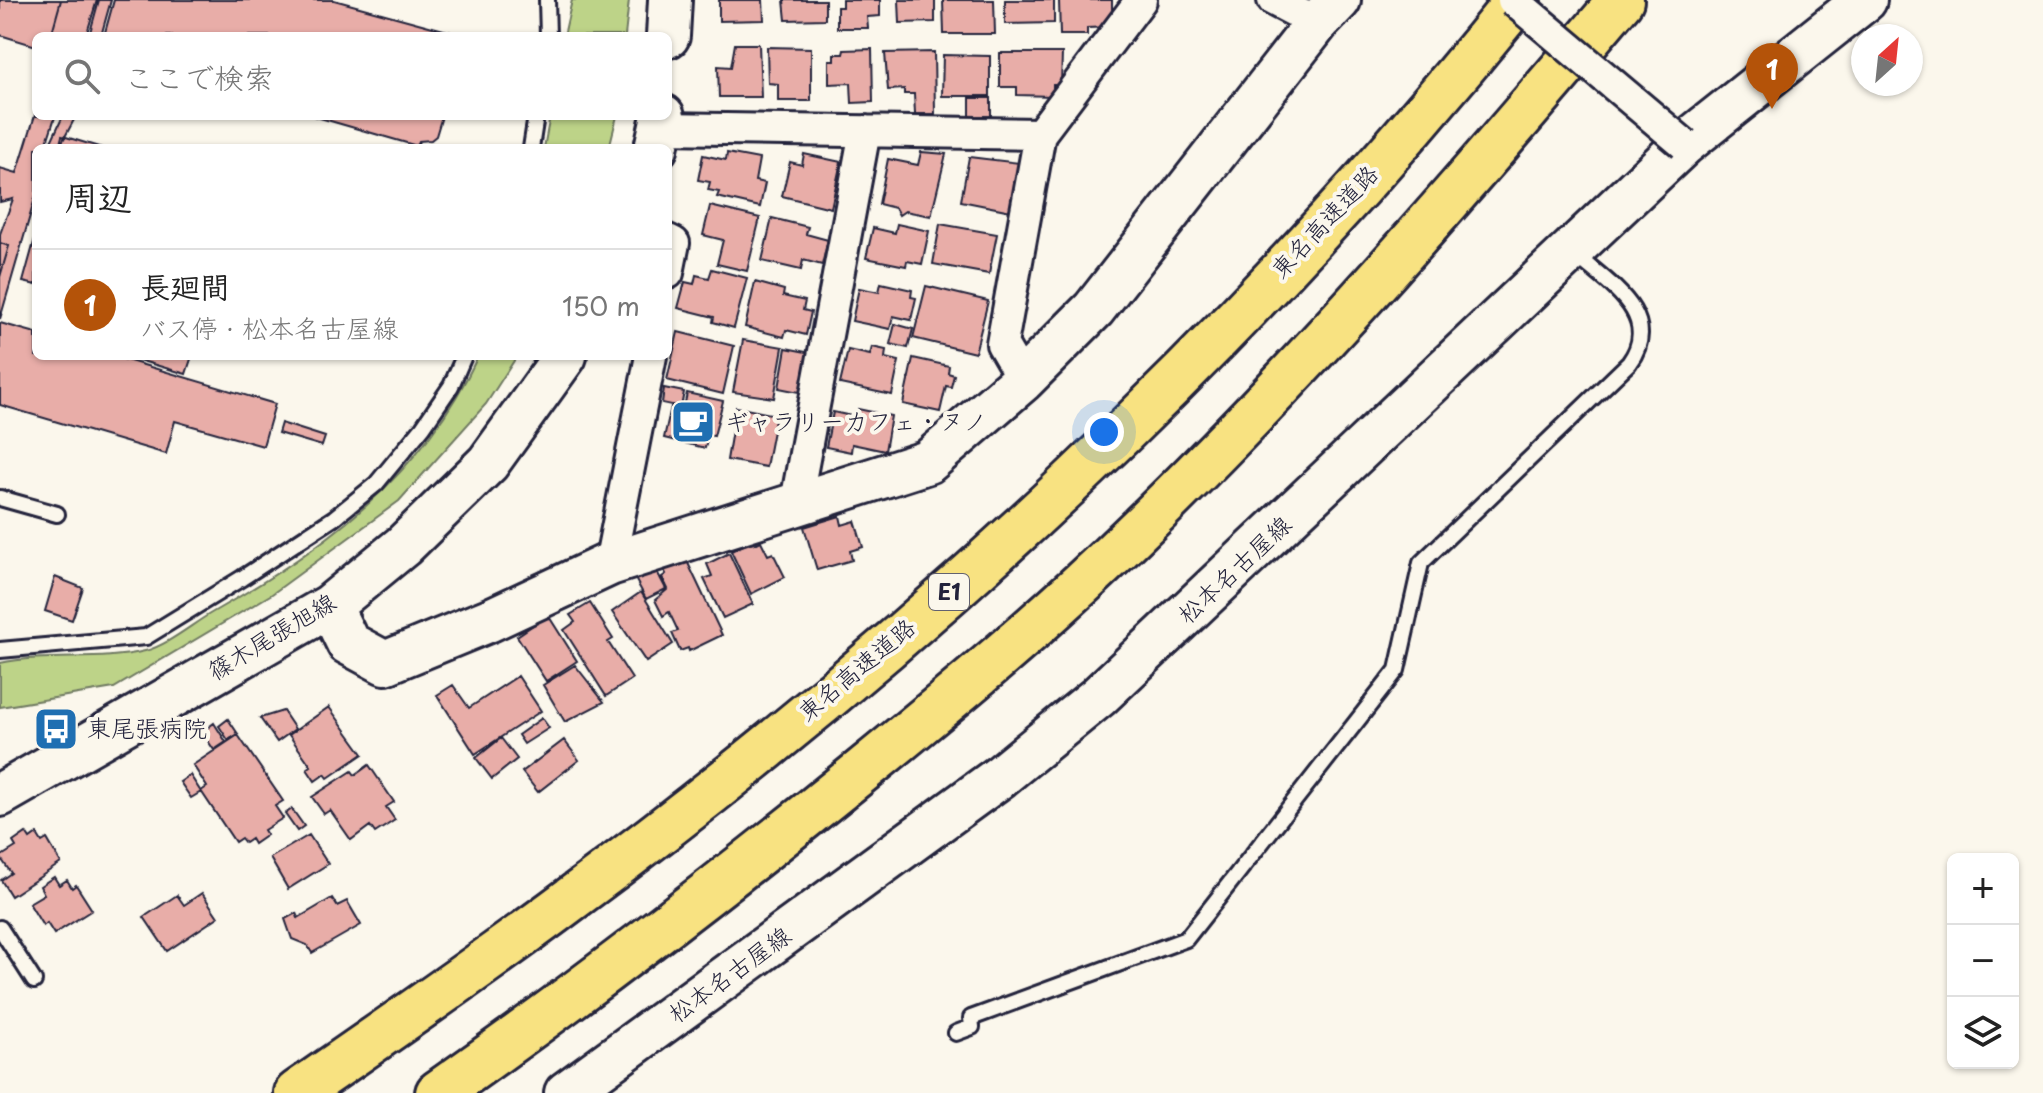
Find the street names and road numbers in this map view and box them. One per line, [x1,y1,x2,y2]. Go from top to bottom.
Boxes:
street label: 東名高速道路 [1261,156,1386,286]
street label: 松本名古屋線 [1169,506,1299,631]
road number: E1 [929,574,969,610]
street label: 篠木尾張旭線 [200,583,342,688]
street label: 東名高速道路 [789,608,922,729]
street label: 松本名古屋線 [660,916,798,1030]

